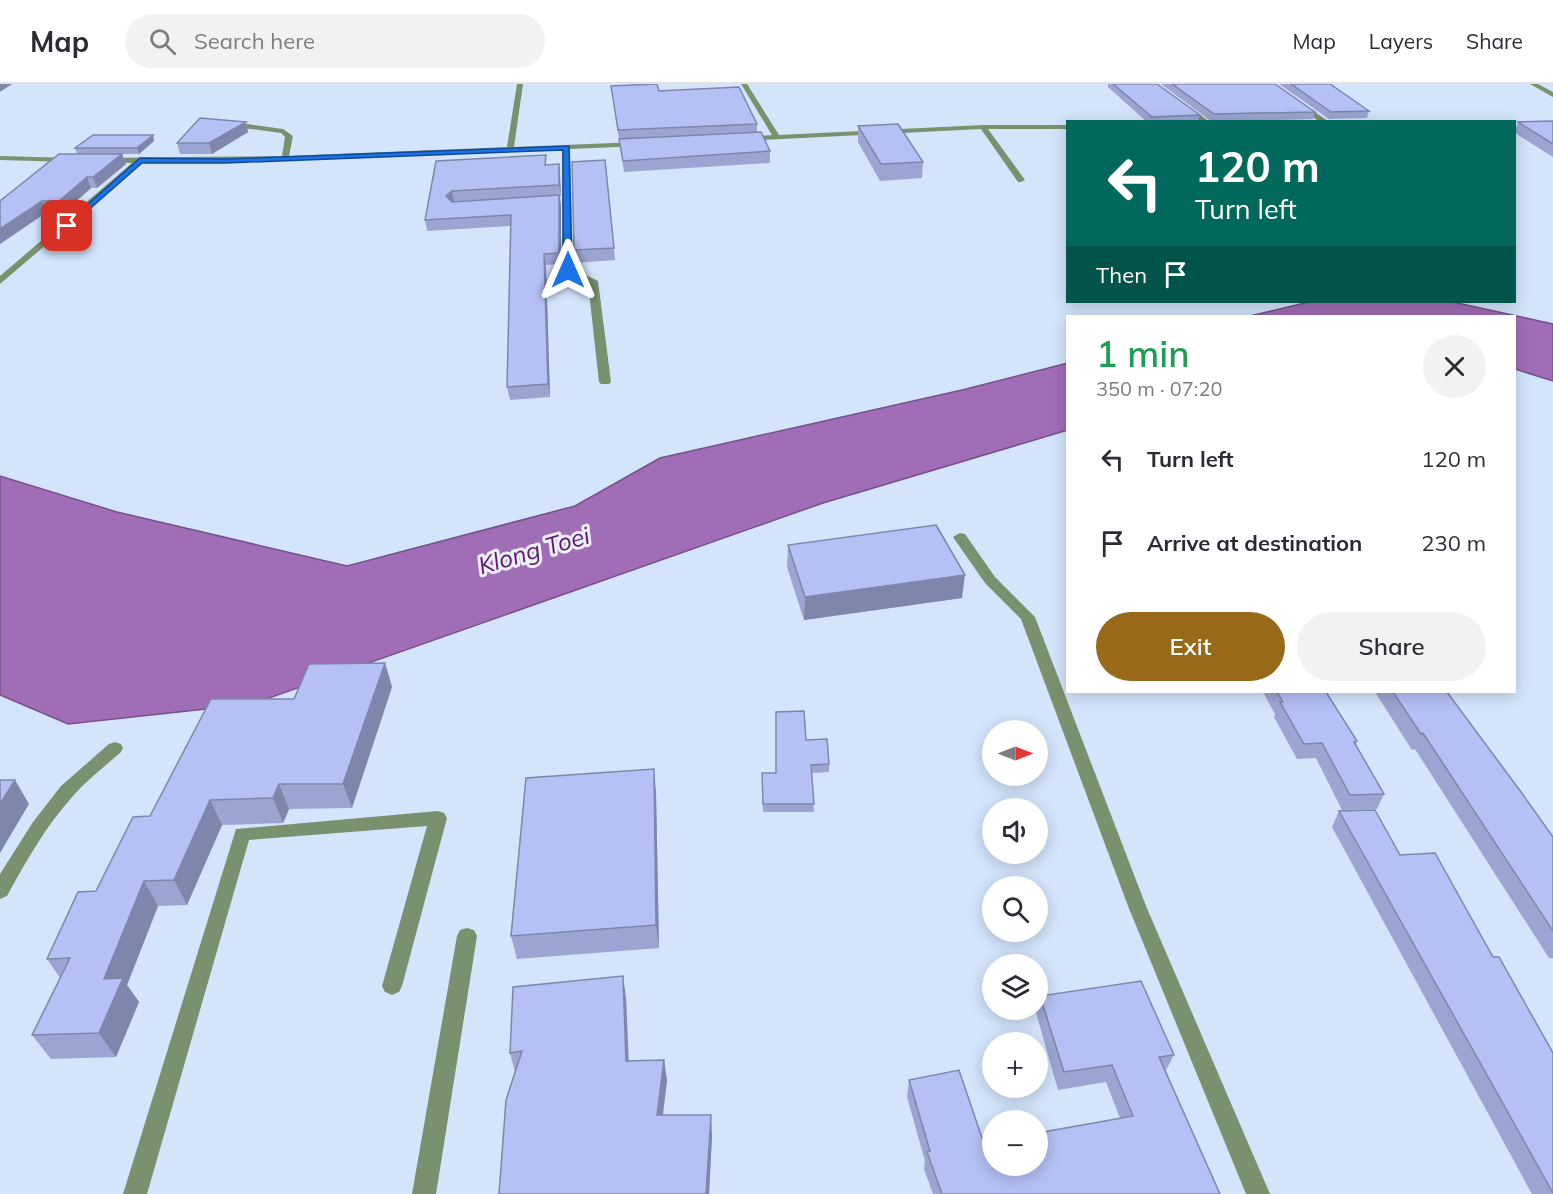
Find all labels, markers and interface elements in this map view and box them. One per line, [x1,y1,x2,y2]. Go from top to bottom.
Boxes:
search box [125,14,545,68]
text: Map [30,24,89,59]
icon: search [146,25,179,58]
text: Search here [194,27,315,55]
text: Map [1293,28,1336,54]
text: Layers [1369,28,1433,54]
text: Share [1466,28,1523,54]
text: 120 m [1195,140,1320,193]
icon: left [1096,144,1174,222]
text: Turn left [1195,192,1297,226]
pin [41,200,92,251]
icon: arrive [50,209,83,242]
position arrow [536,238,600,302]
icon: arrive [1159,258,1192,291]
text: Then [1096,261,1147,289]
text: 1 min [1096,331,1190,376]
button: close [1423,335,1486,398]
text: 350 m · 07:20 [1096,376,1222,401]
icon: left [1096,443,1129,476]
text: Turn left [1147,445,1234,473]
text: 120 m [1421,445,1486,473]
water label: Klong Toei [475,520,593,580]
icon: arrive [1096,527,1129,560]
text: Arrive at destination [1147,529,1362,557]
text: 230 m [1421,529,1486,557]
button: Exit [1096,612,1285,681]
button: Share [1297,612,1486,681]
north arrow [982,720,1048,786]
map controls [982,720,1048,1176]
button: sound [982,798,1048,864]
button: search [982,876,1048,942]
button: layers [982,954,1048,1020]
button: + [982,1032,1048,1098]
button: − [982,1110,1048,1176]

